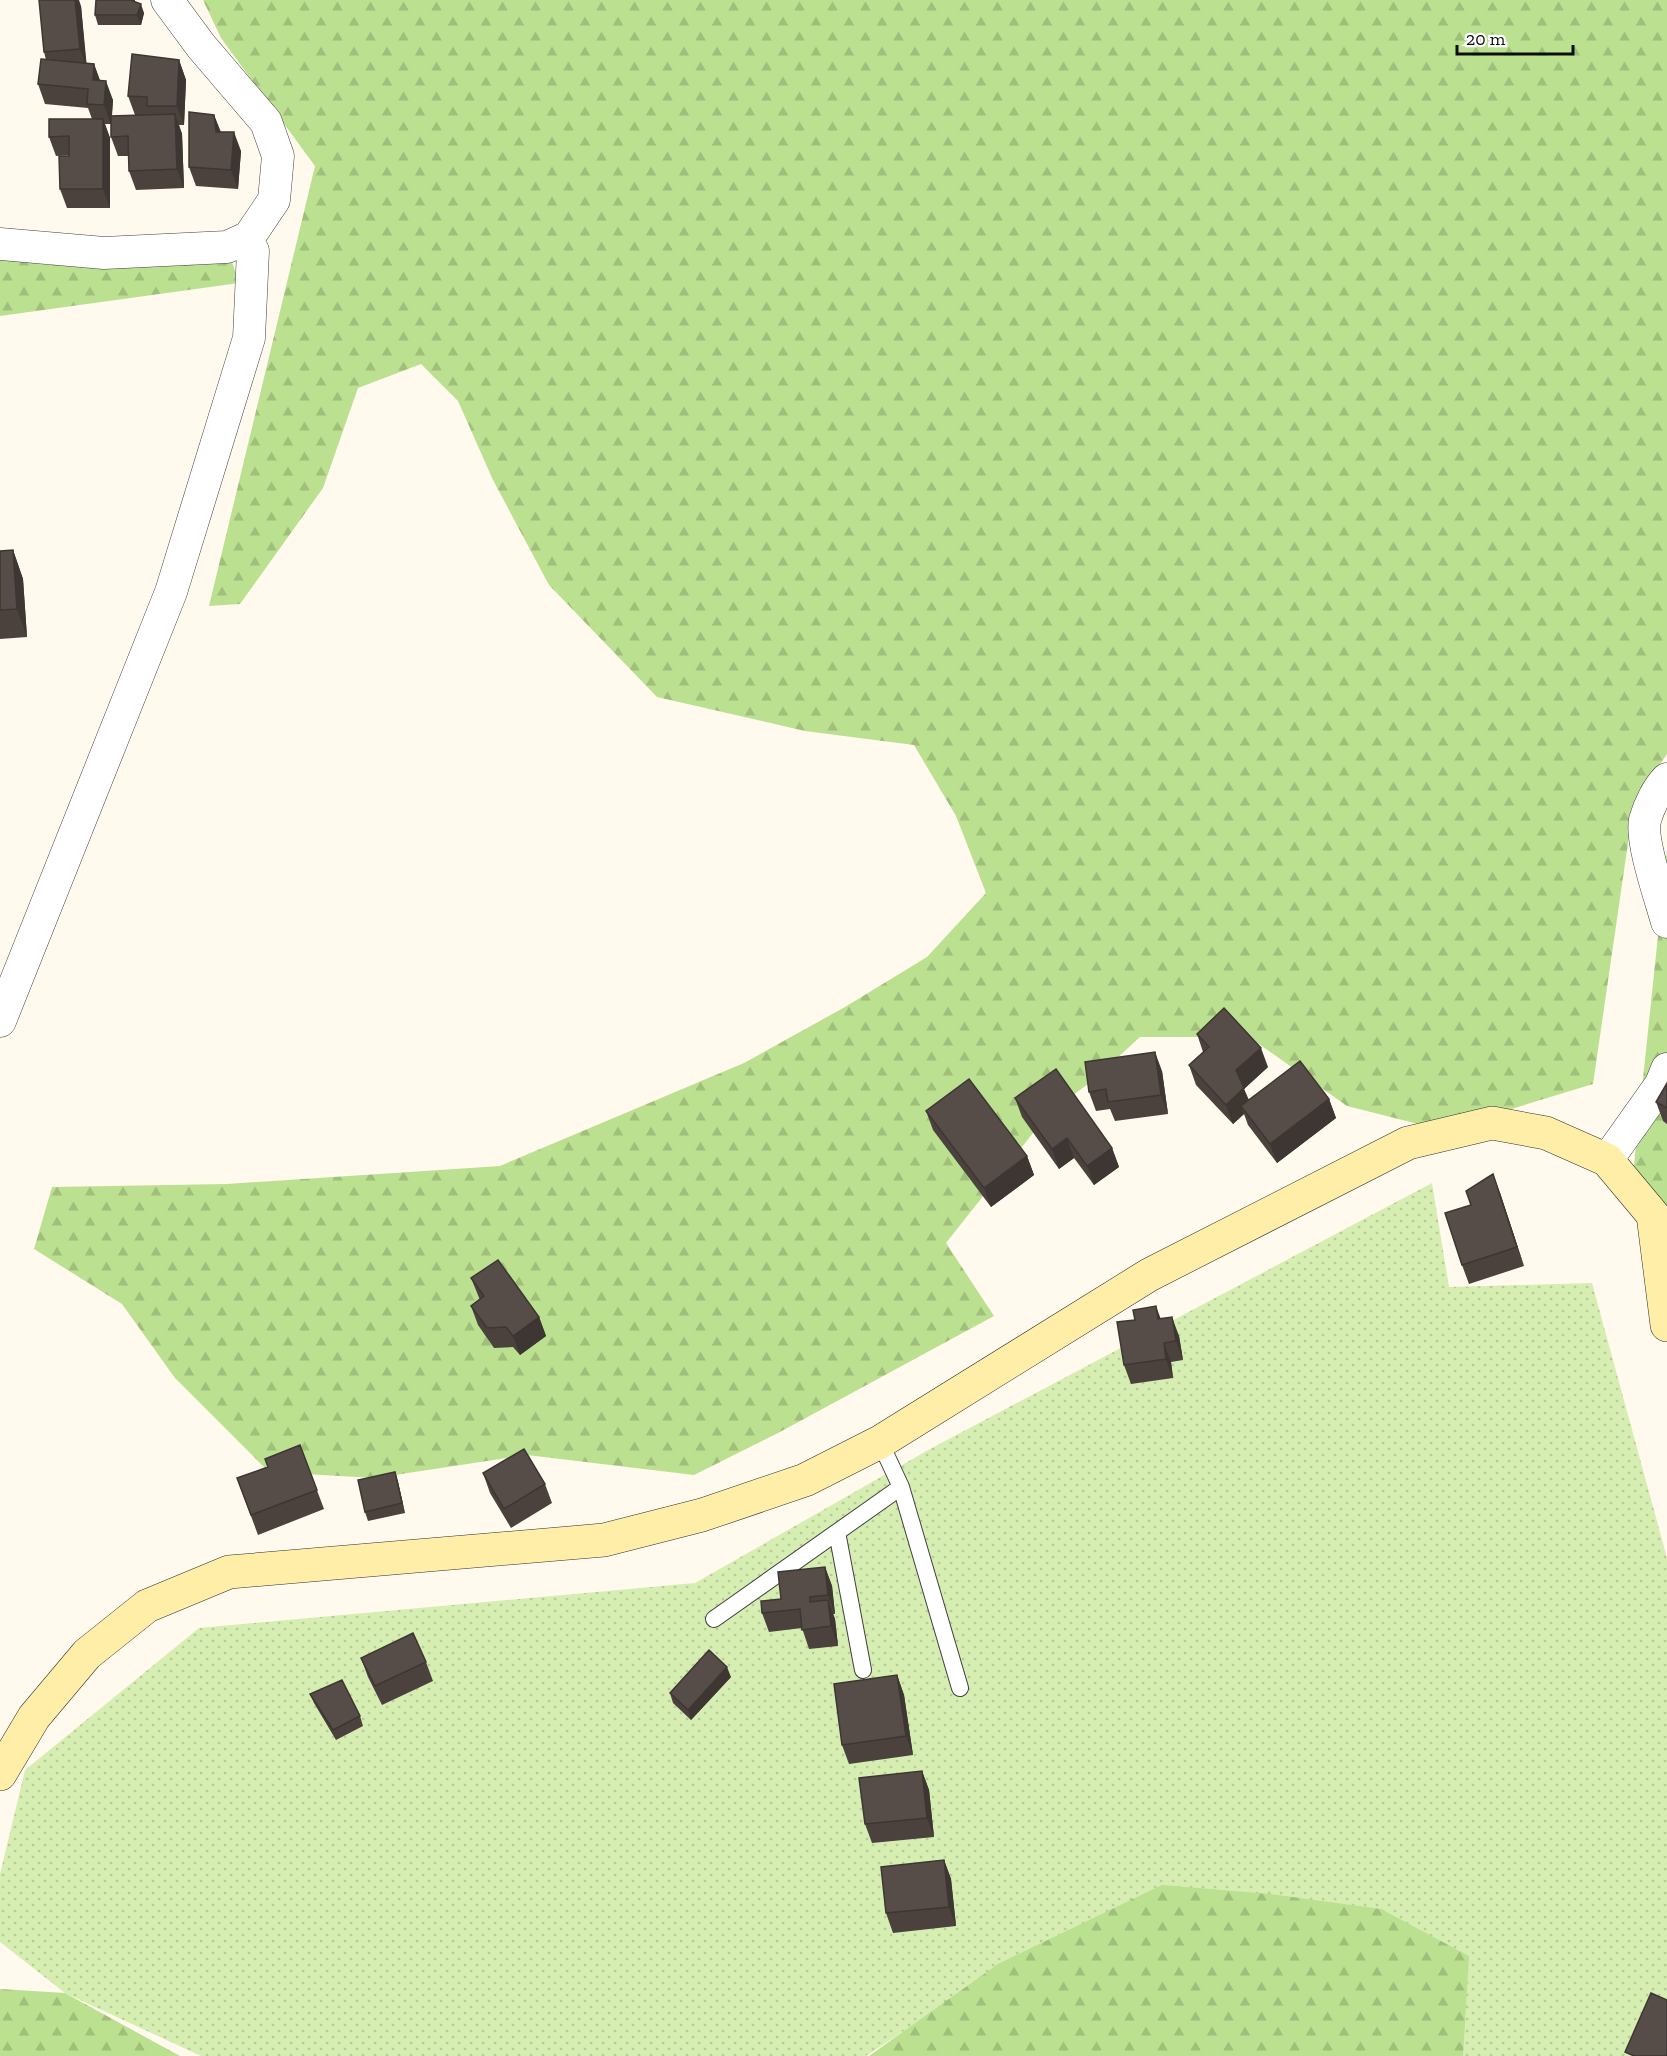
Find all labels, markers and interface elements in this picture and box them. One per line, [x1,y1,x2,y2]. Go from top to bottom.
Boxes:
scale bar [1457,18,1572,56]
text: 20 m [1466,28,1506,50]

